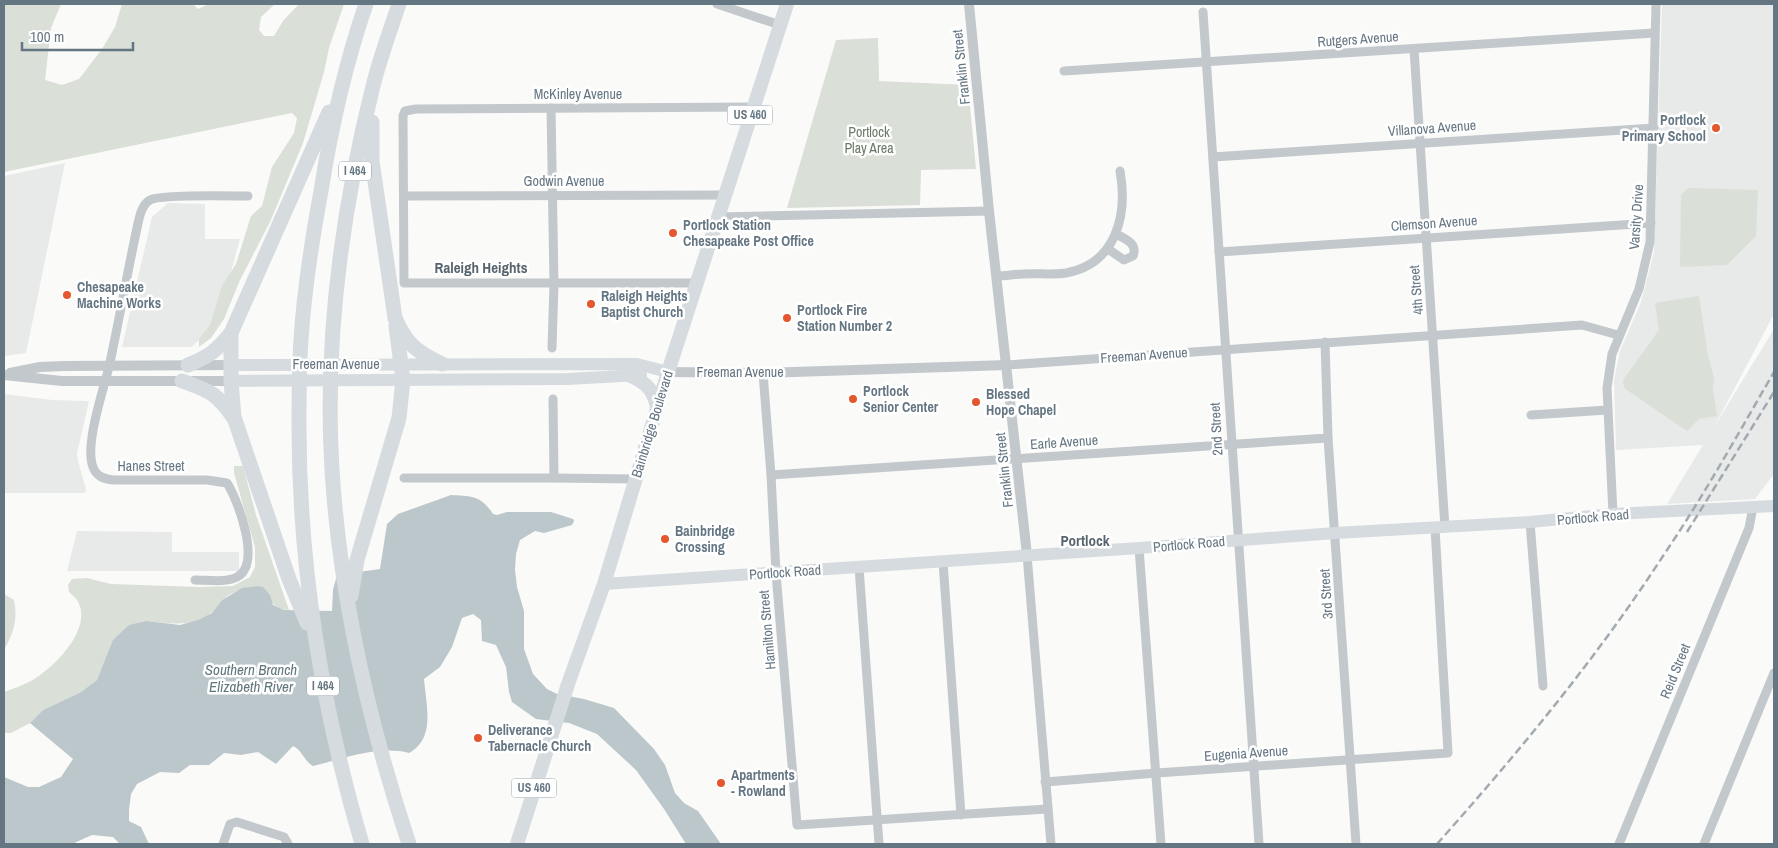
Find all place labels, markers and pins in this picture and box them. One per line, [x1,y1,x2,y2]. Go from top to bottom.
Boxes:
place label: Portlock Primary School [1622,111,1707,145]
marker: Portlock Primary School [1710,122,1722,134]
place label: Portlock Station Chesapeake Post Office [683,216,814,250]
marker: Portlock Station Chesapeake Post Office [667,227,679,239]
place label: Chesapeake Machine Works [77,278,161,312]
place label: Raleigh Heights Baptist Church [601,287,688,321]
marker: Chesapeake Machine Works [61,289,73,301]
marker: Raleigh Heights Baptist Church [585,298,597,310]
place label: Portlock Fire Station Number 2 [797,301,892,335]
marker: Portlock Fire Station Number 2 [781,312,793,324]
place label: Portlock Senior Center [863,382,939,416]
place label: Blessed Hope Chapel [986,385,1056,419]
marker: Portlock Senior Center [847,393,859,405]
marker: Blessed Hope Chapel [970,396,982,408]
place label: Bainbridge Crossing [675,522,735,556]
marker: Bainbridge Crossing [659,533,671,545]
place label: Deliverance Tabernacle Church [488,721,591,755]
marker: Deliverance Tabernacle Church [472,732,484,744]
place label: Apartments - Rowland [731,766,795,800]
marker: Apartments - Rowland [715,777,727,789]

